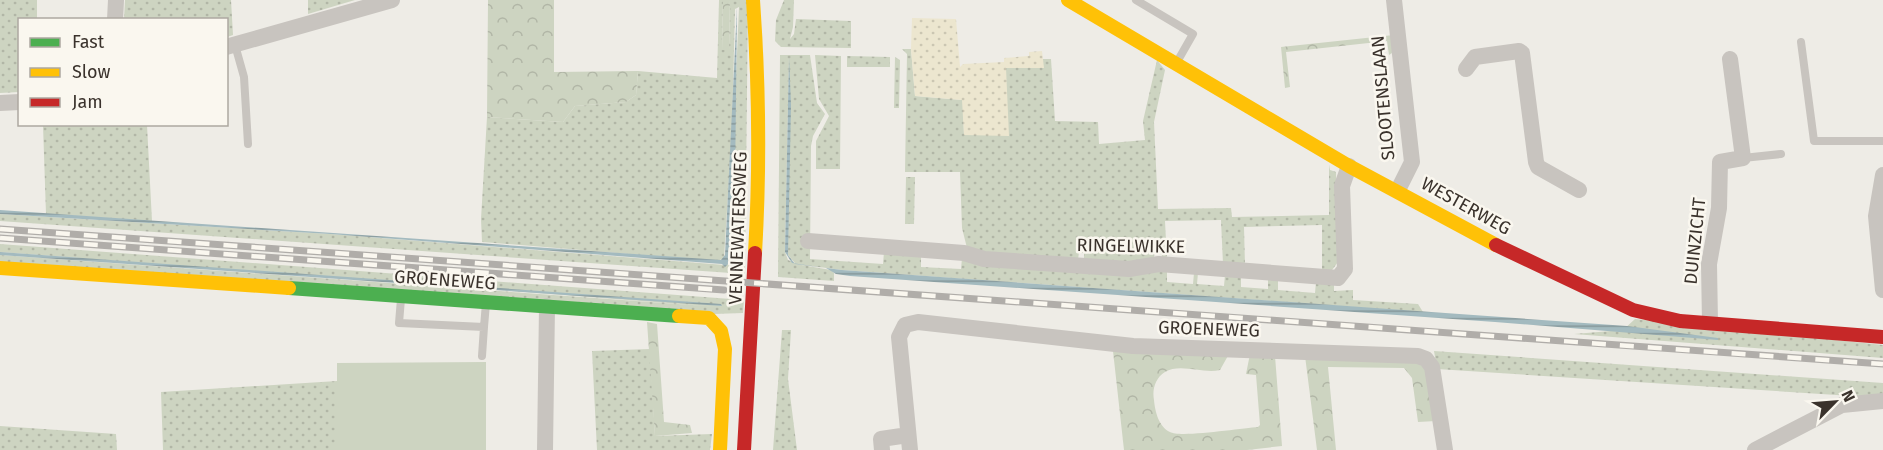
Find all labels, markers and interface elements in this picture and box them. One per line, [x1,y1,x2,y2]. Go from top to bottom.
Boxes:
legend [18,18,228,126]
text: Fast [72,31,105,53]
street label: SLOOTENSLAAN [1367,35,1399,161]
text: Slow [72,61,111,83]
text: Jam [72,91,103,113]
street label: VENNEWATERSWEG [724,151,752,305]
street label: WESTERWEG [1417,172,1515,240]
street label: DUINZICHT [1679,196,1711,286]
street label: RINGELWIKKE [1076,234,1186,258]
street label: GROENEWEG [393,265,497,295]
street label: GROENEWEG [1158,316,1260,342]
north arrow [1805,372,1865,432]
text: N [1837,387,1859,405]

